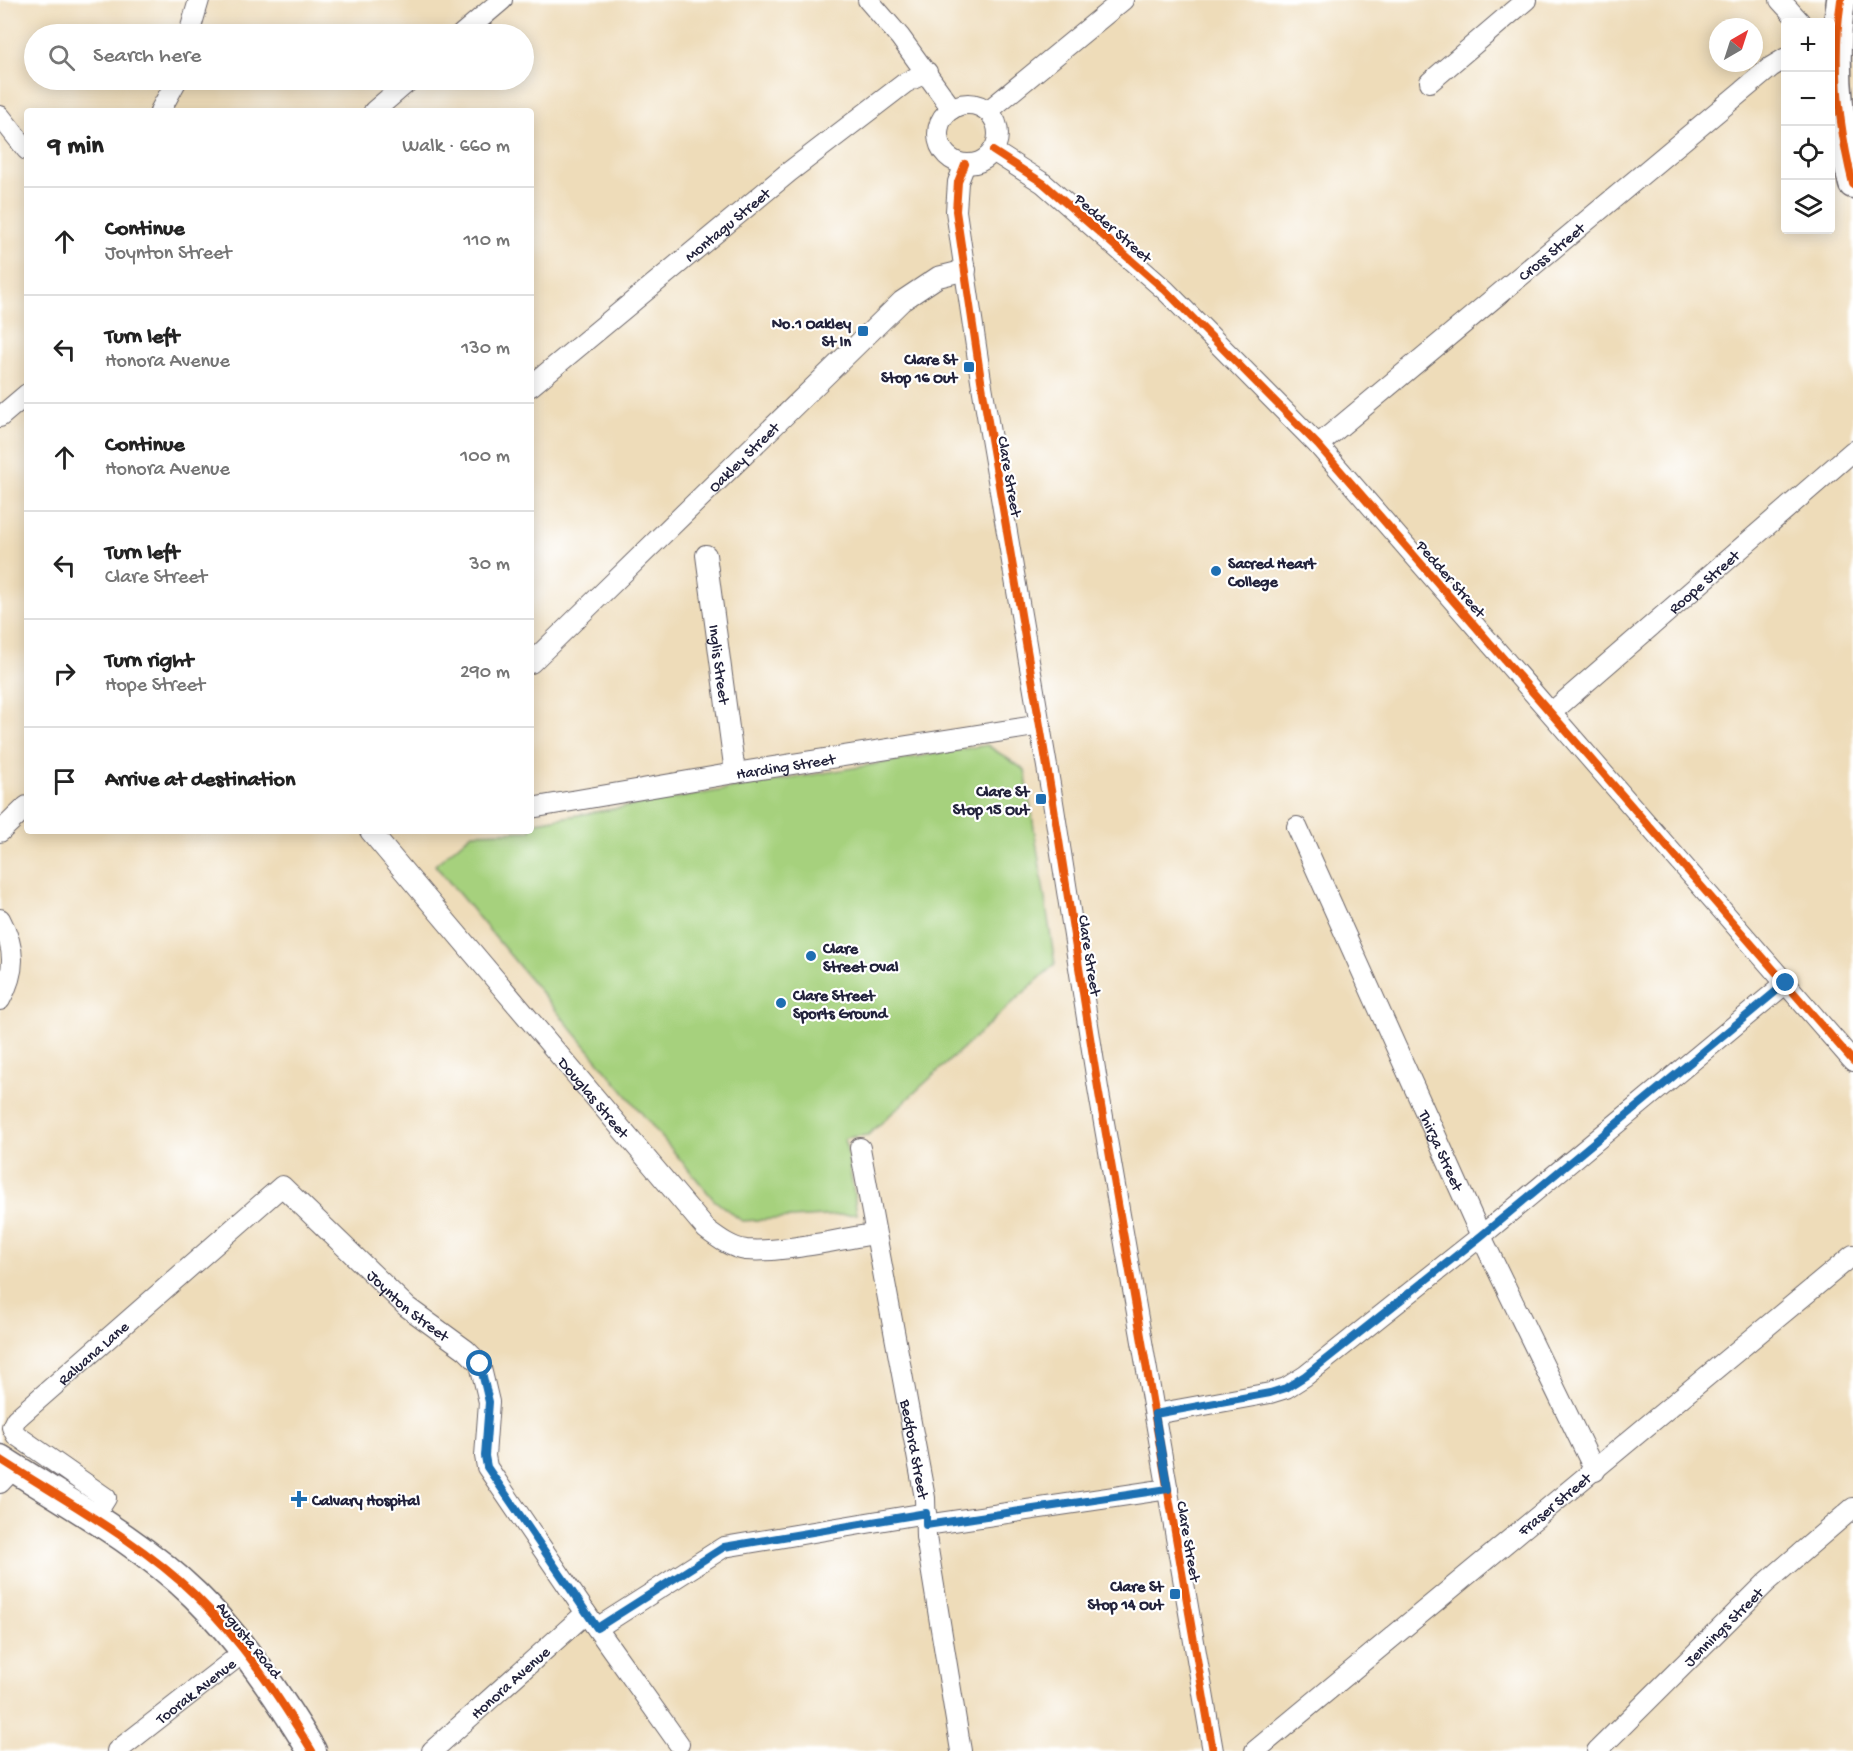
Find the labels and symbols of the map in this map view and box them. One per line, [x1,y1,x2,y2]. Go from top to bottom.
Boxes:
north arrow [1709,18,1763,72]
street label: Montagu Street [682,185,777,268]
street label: Pedder Street [1068,190,1155,269]
street label: Cross Street [1516,219,1591,287]
place label: No.1 Oakley St In [772,316,851,353]
marker: No.1 Oakley St In [856,324,870,338]
place label: Clare St Stop 16 Out [881,352,958,389]
marker: Clare St Stop 16 Out [962,360,976,374]
street label: Oakley Street [706,419,786,498]
street label: Clare Street [991,435,1024,520]
street label: Pedder Street [1410,537,1489,624]
street label: Roope Street [1666,547,1746,620]
place label: Sacred Heart College [1227,556,1317,593]
marker: Sacred Heart College [1209,564,1223,578]
street label: Inglis Street [702,624,732,707]
street label: Harding Street [735,751,838,786]
place label: Clare St Stop 15 Out [953,784,1030,821]
marker: Clare St Stop 15 Out [1034,792,1048,806]
street label: Clare Street [1072,914,1104,999]
place label: Clare Street Oval [822,941,899,978]
marker: Clare Street Oval [804,949,818,963]
route end [1772,969,1798,995]
place label: Clare Street Sports Ground [792,988,889,1025]
marker: Clare Street Sports Ground [774,996,788,1010]
street label: Douglas Street [552,1054,632,1145]
street label: Thirza Street [1412,1107,1466,1196]
street label: Joynton Street [362,1267,453,1348]
street label: Raluana Lane [55,1318,135,1391]
route start [466,1350,492,1376]
street label: Bedford Street [894,1397,931,1502]
street label: Fraser Street [1515,1469,1597,1542]
marker: Calvary Hospital [290,1490,308,1508]
place label: Calvary Hospital [311,1493,420,1512]
street label: Clare Street [1170,1500,1203,1585]
place label: Clare St Stop 14 Out [1088,1579,1164,1616]
street label: Jennings Street [1681,1584,1770,1672]
marker: Clare St Stop 14 Out [1168,1587,1182,1601]
street label: Augusta Road [210,1599,285,1685]
street label: Honora Avenue [468,1643,556,1725]
street label: Toorak Avenue [153,1655,242,1731]

